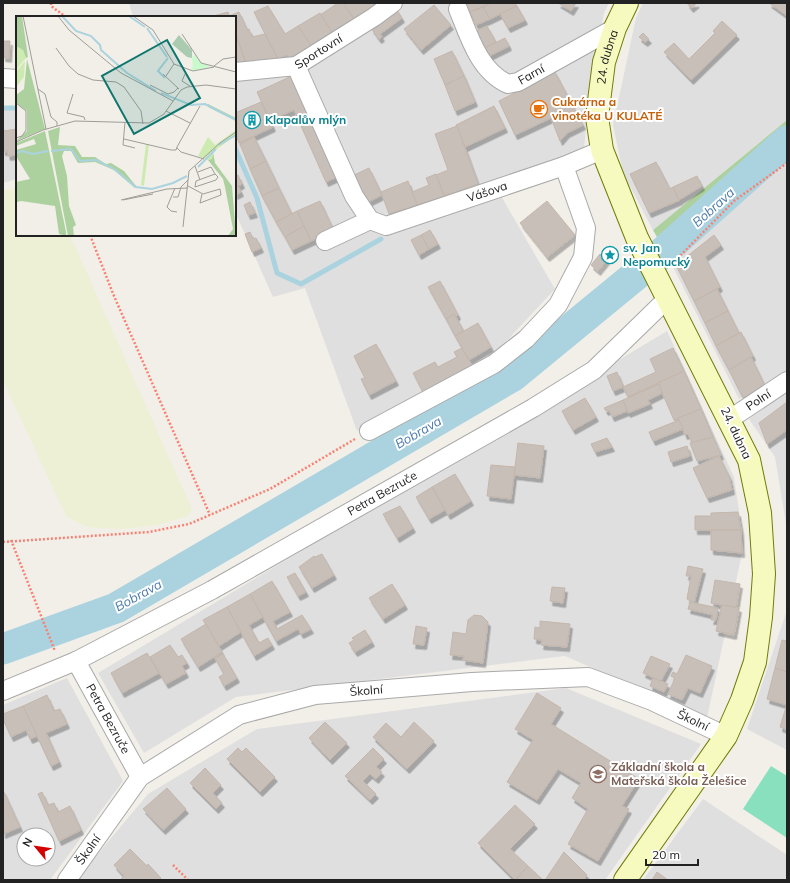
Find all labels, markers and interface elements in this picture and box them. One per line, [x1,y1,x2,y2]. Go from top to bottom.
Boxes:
inset map [16,16,236,236]
street label: 24. dubna [593,28,621,85]
street label: Sportovní [292,30,346,72]
street label: Farní [515,60,548,88]
place label: Cukrárna a vinotéka U KULATÉ [551,94,662,123]
cafe icon: Cukrárna a vinotéka U KULATÉ [529,99,549,119]
building icon: Klapalův mlýn [242,110,262,130]
place label: Klapalův mlýn [265,112,346,127]
street label: Vášova [465,178,509,205]
water label: Bobrava [689,184,737,230]
place label: sv. Jan Nepomucký [623,240,691,269]
place icon: sv. Jan Nepomucký [600,245,620,265]
street label: Polní [743,385,774,414]
street label: 24. dubna [718,404,755,461]
water label: Bobrava [392,412,444,452]
street label: Petra Bezruče [345,467,419,519]
water label: Bobrava [112,576,164,614]
street label: Petra Bezruče [83,681,134,756]
street label: Školní [349,681,384,699]
street label: Školní [675,706,712,734]
place label: Základní škola a Mateřská škola Želešice [611,759,747,788]
school or university icon: Základní škola a Mateřská škola Želešice [588,764,608,784]
north arrow [16,827,56,867]
street label: Školní [72,831,104,867]
text: N [19,835,35,849]
scale bar [646,841,698,867]
text: 20 m [652,847,680,862]

